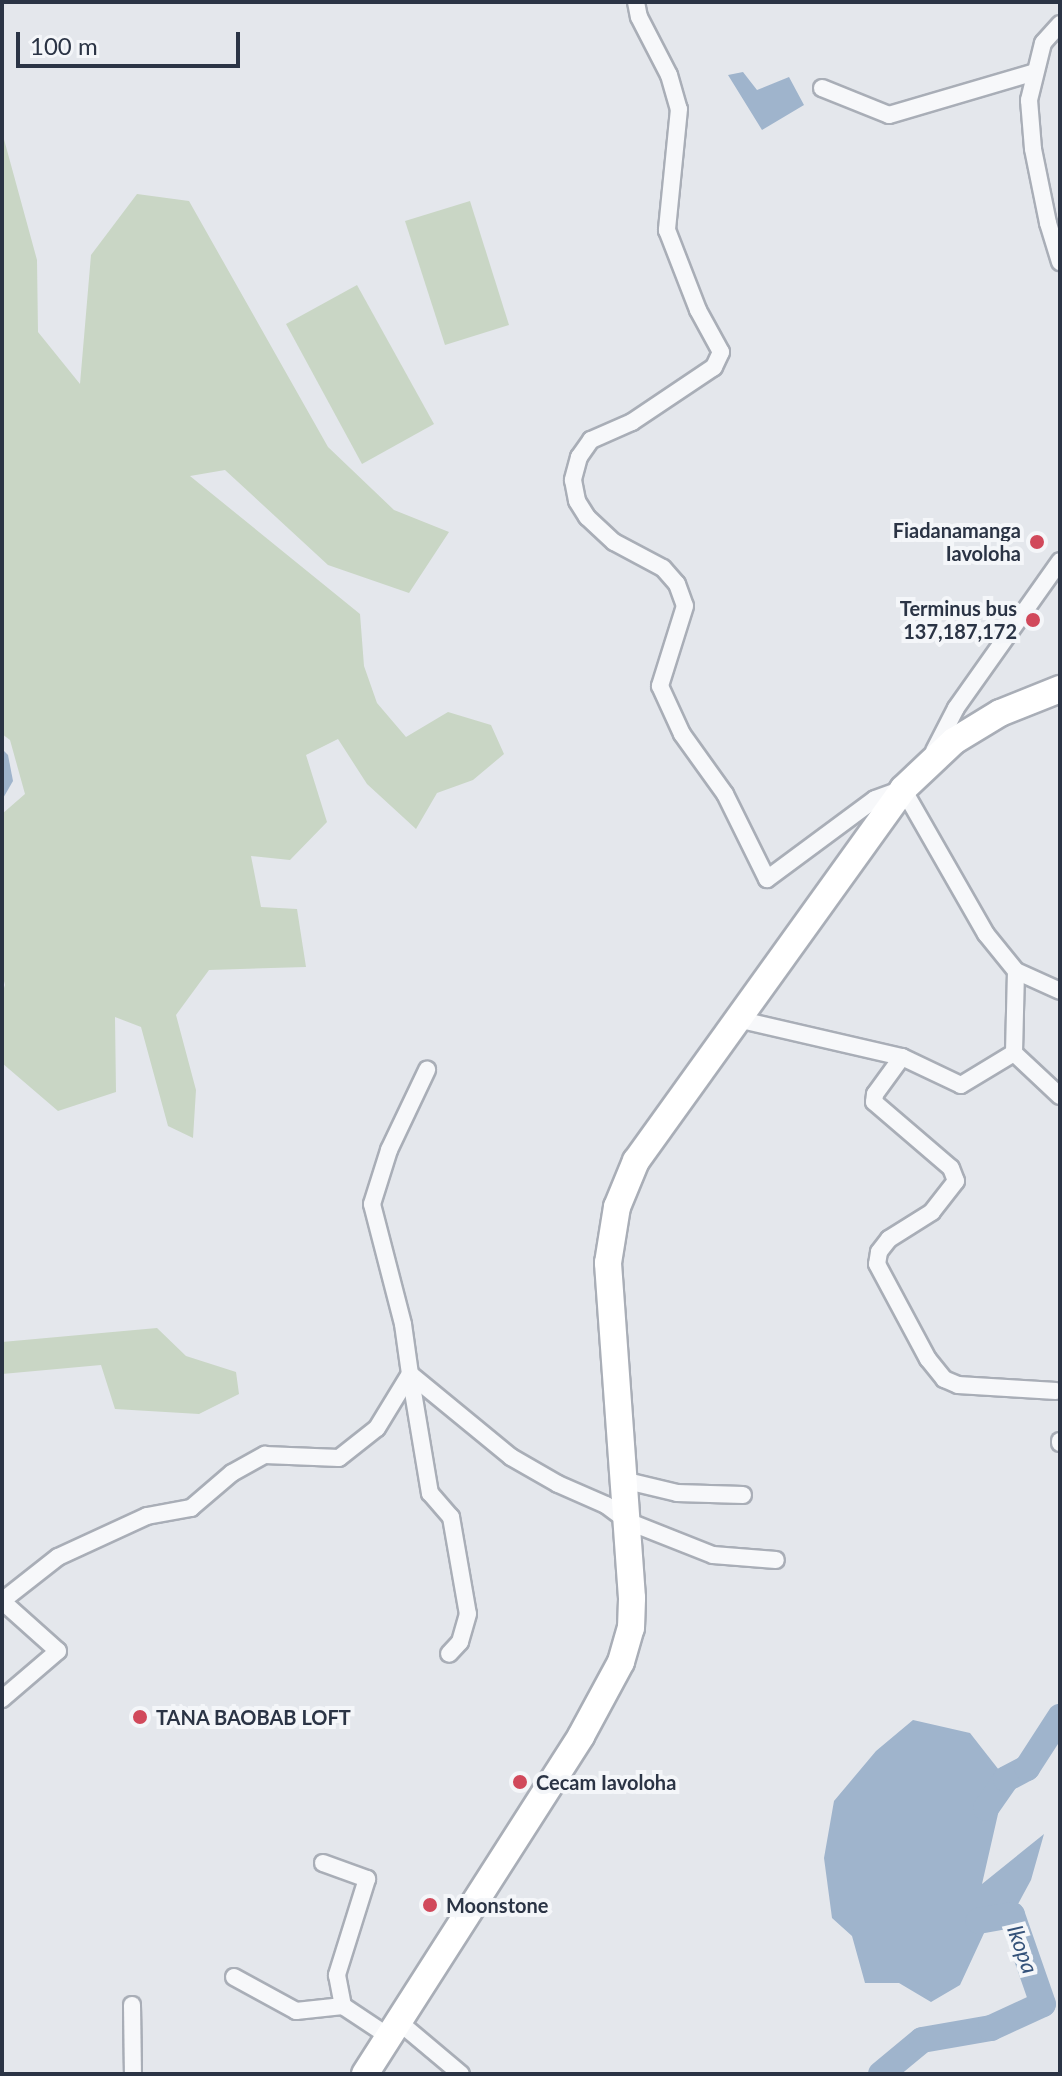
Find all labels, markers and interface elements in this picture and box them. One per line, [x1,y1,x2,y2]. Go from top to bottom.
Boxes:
scale bar [20,16,244,66]
text: 100 m [30,31,98,60]
place label: Fiadanamanga Iavoloha [893,518,1021,565]
marker: Fiadanamanga Iavoloha [1028,533,1046,551]
place label: Terminus bus 137,187,172 [900,596,1017,643]
marker: Terminus bus 137,187,172 [1024,611,1042,629]
place label: TANA BAOBAB LOFT [156,1705,351,1729]
marker: TANA BAOBAB LOFT [131,1708,149,1726]
place label: Cecam Iavoloha [536,1770,676,1794]
marker: Cecam Iavoloha [511,1773,529,1791]
place label: Moonstone [446,1893,548,1917]
marker: Moonstone [421,1896,439,1914]
water label: Ikopa [1002,1921,1044,1977]

